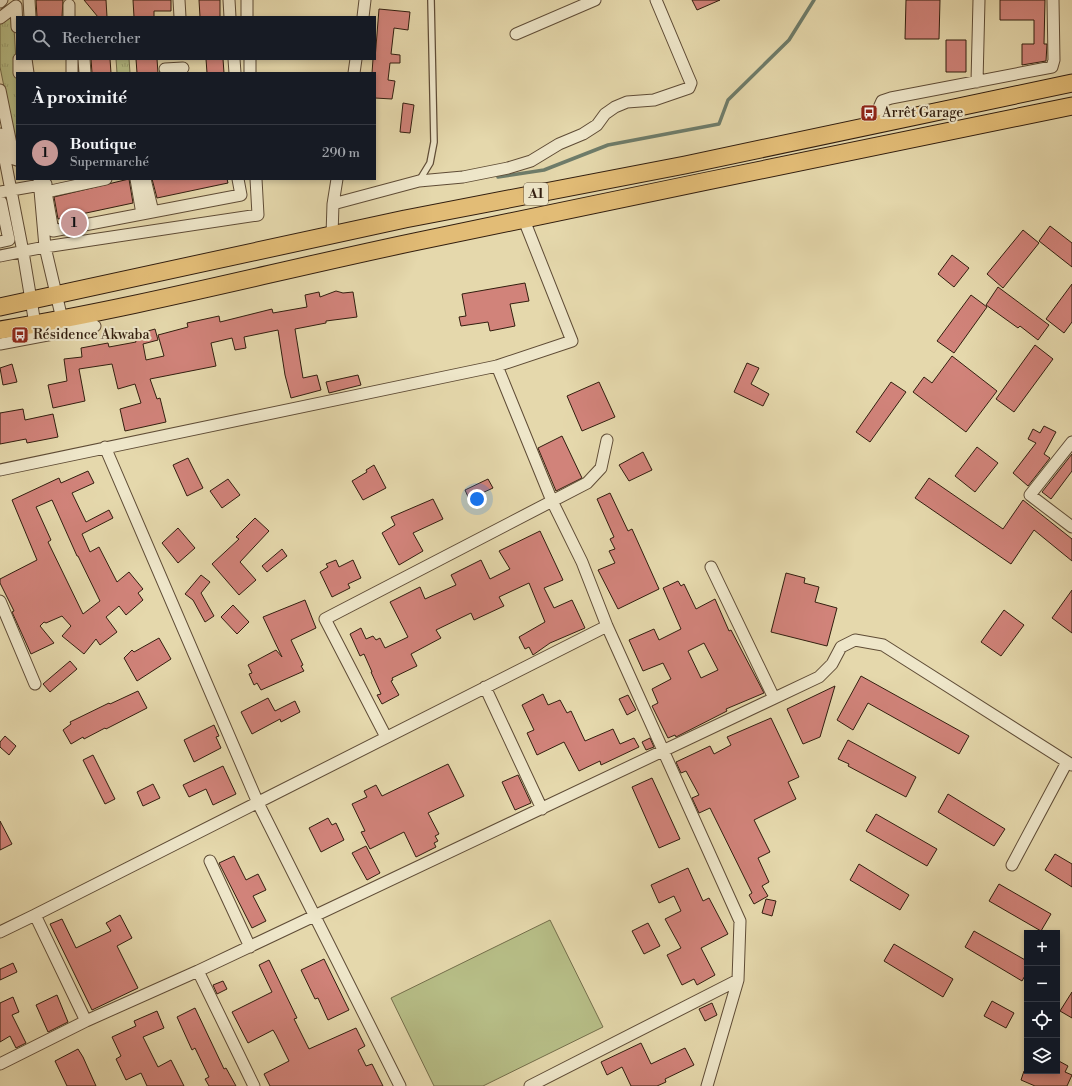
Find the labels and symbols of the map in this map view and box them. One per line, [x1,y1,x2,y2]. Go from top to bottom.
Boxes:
bus stop icon: Arrêt Garage [859,103,879,123]
place label: Arrêt Garage [881,104,963,122]
road number: A1 [524,183,548,205]
pin: 1 [61,208,87,238]
bus stop icon: Résidence Akwaba [10,325,30,345]
place label: Résidence Akwaba [33,326,150,344]
your location [467,489,487,509]

